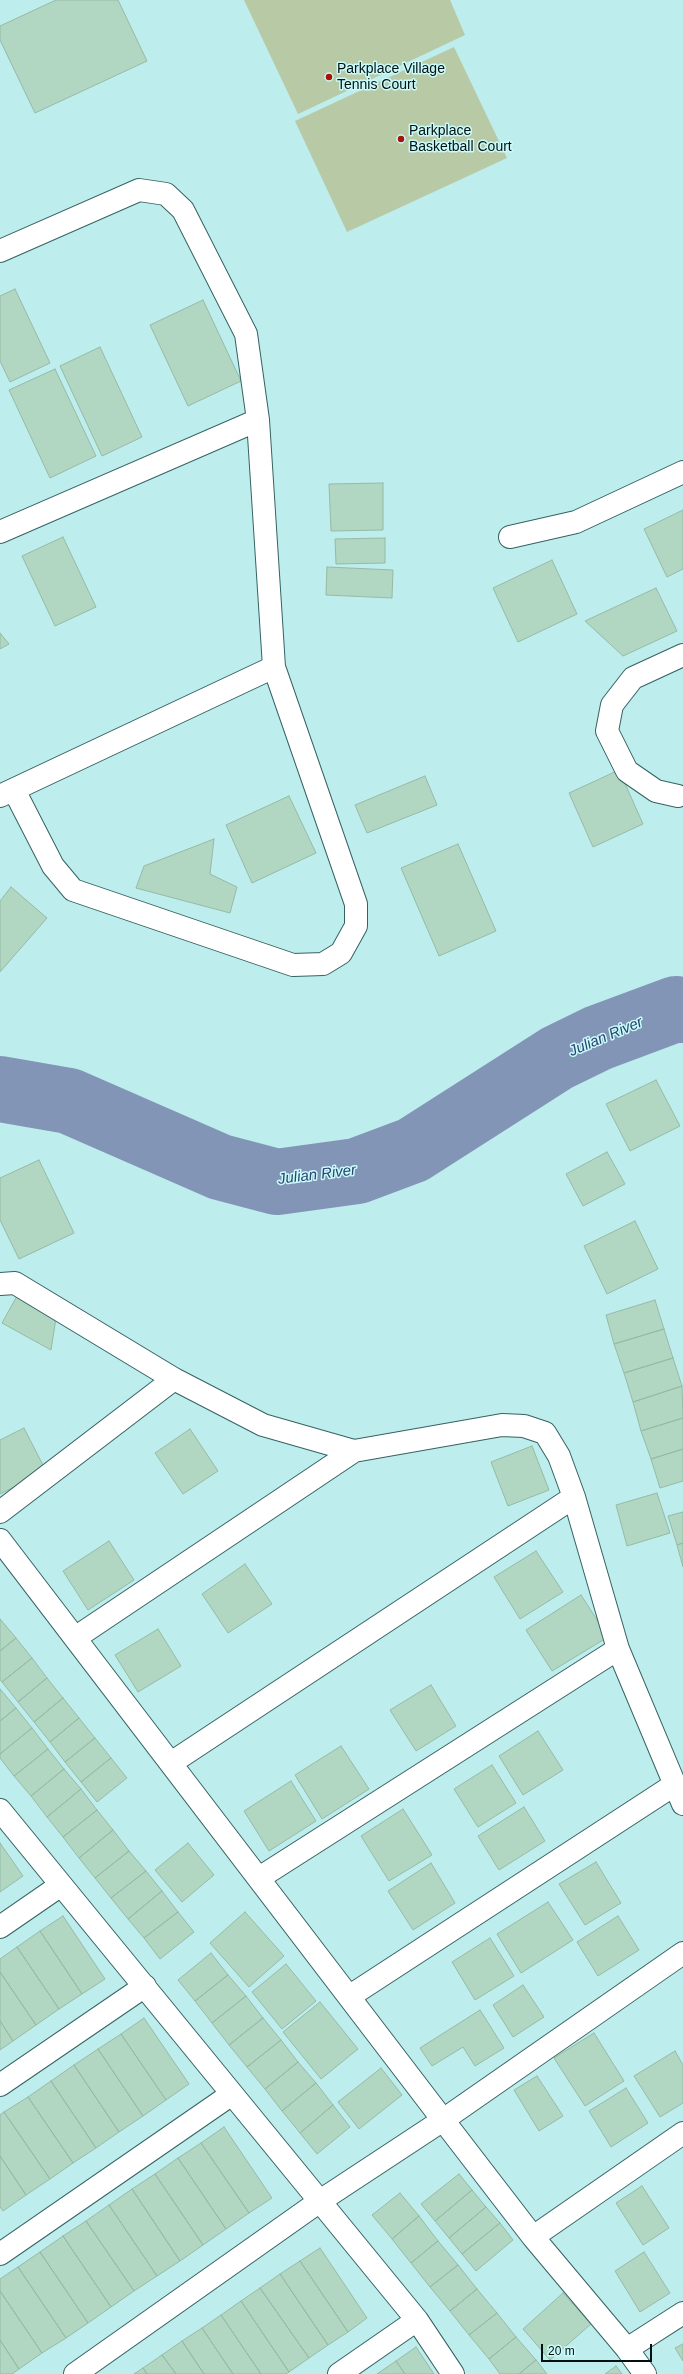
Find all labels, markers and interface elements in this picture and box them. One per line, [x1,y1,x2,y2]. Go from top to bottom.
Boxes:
place label: Parkplace Village Tennis Court [337,61,445,94]
marker: Parkplace Village Tennis Court [324,72,334,82]
place label: Parkplace Basketball Court [409,123,512,156]
marker: Parkplace Basketball Court [396,134,406,144]
water label: Julian River [566,1013,646,1061]
water label: Julian River [277,1161,357,1189]
scale bar [543,2336,654,2362]
text: 20 m [548,2344,575,2358]

